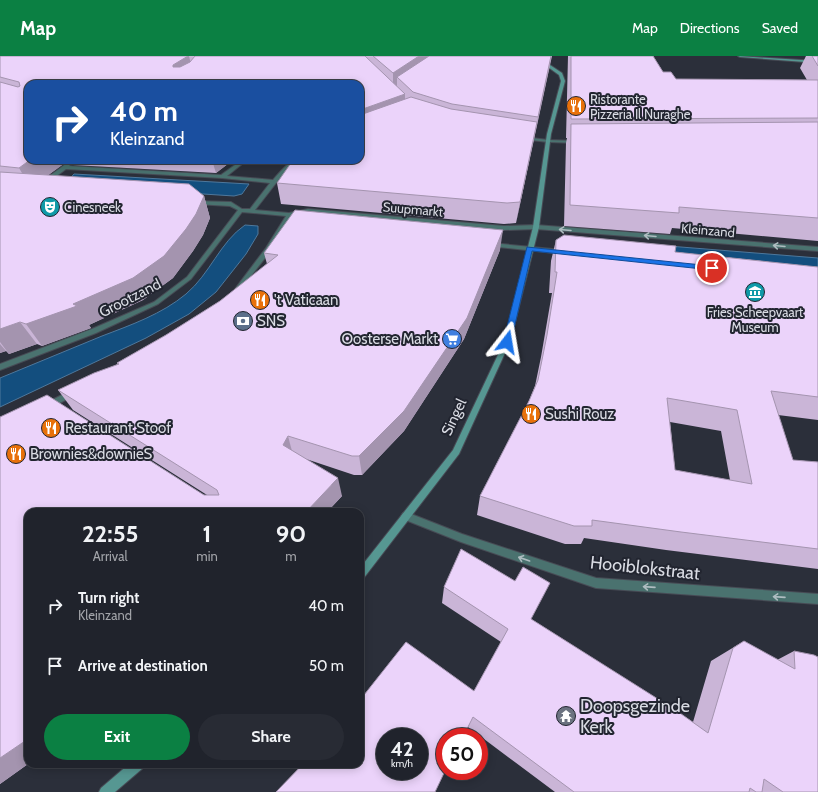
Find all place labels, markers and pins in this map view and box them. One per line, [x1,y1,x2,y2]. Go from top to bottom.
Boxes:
place label: Ristorante Pizzeria Il Nuraghe [590,91,691,122]
restaurant icon: Ristorante Pizzeria Il Nuraghe [565,95,587,117]
theatre icon: Cinesneek [39,196,61,218]
place label: Cinesneek [64,199,121,215]
pin [695,251,729,285]
museum icon: Fries Scheepvaart Museum [744,281,766,303]
restaurant icon: 't Vaticaan [249,289,271,311]
place label: 't Vaticaan [274,291,338,309]
place label: Fries Scheepvaart Museum [707,304,804,335]
bank icon: SNS [232,310,254,332]
place label: SNS [257,312,285,330]
supermarket icon: Oosterse Markt [441,328,463,350]
place label: Oosterse Markt [342,330,438,348]
restaurant icon: Sushi Rouz [520,403,542,425]
place label: Sushi Rouz [545,405,614,423]
restaurant icon: Restaurant Stoof [40,417,62,439]
place label: Restaurant Stoof [65,419,171,437]
restaurant icon: Brownies&downieS [5,443,27,465]
place label: Brownies&downieS [30,445,152,463]
place label: Doopsgezinde Kerk [580,695,690,738]
temple icon: Doopsgezinde Kerk [555,705,577,727]

